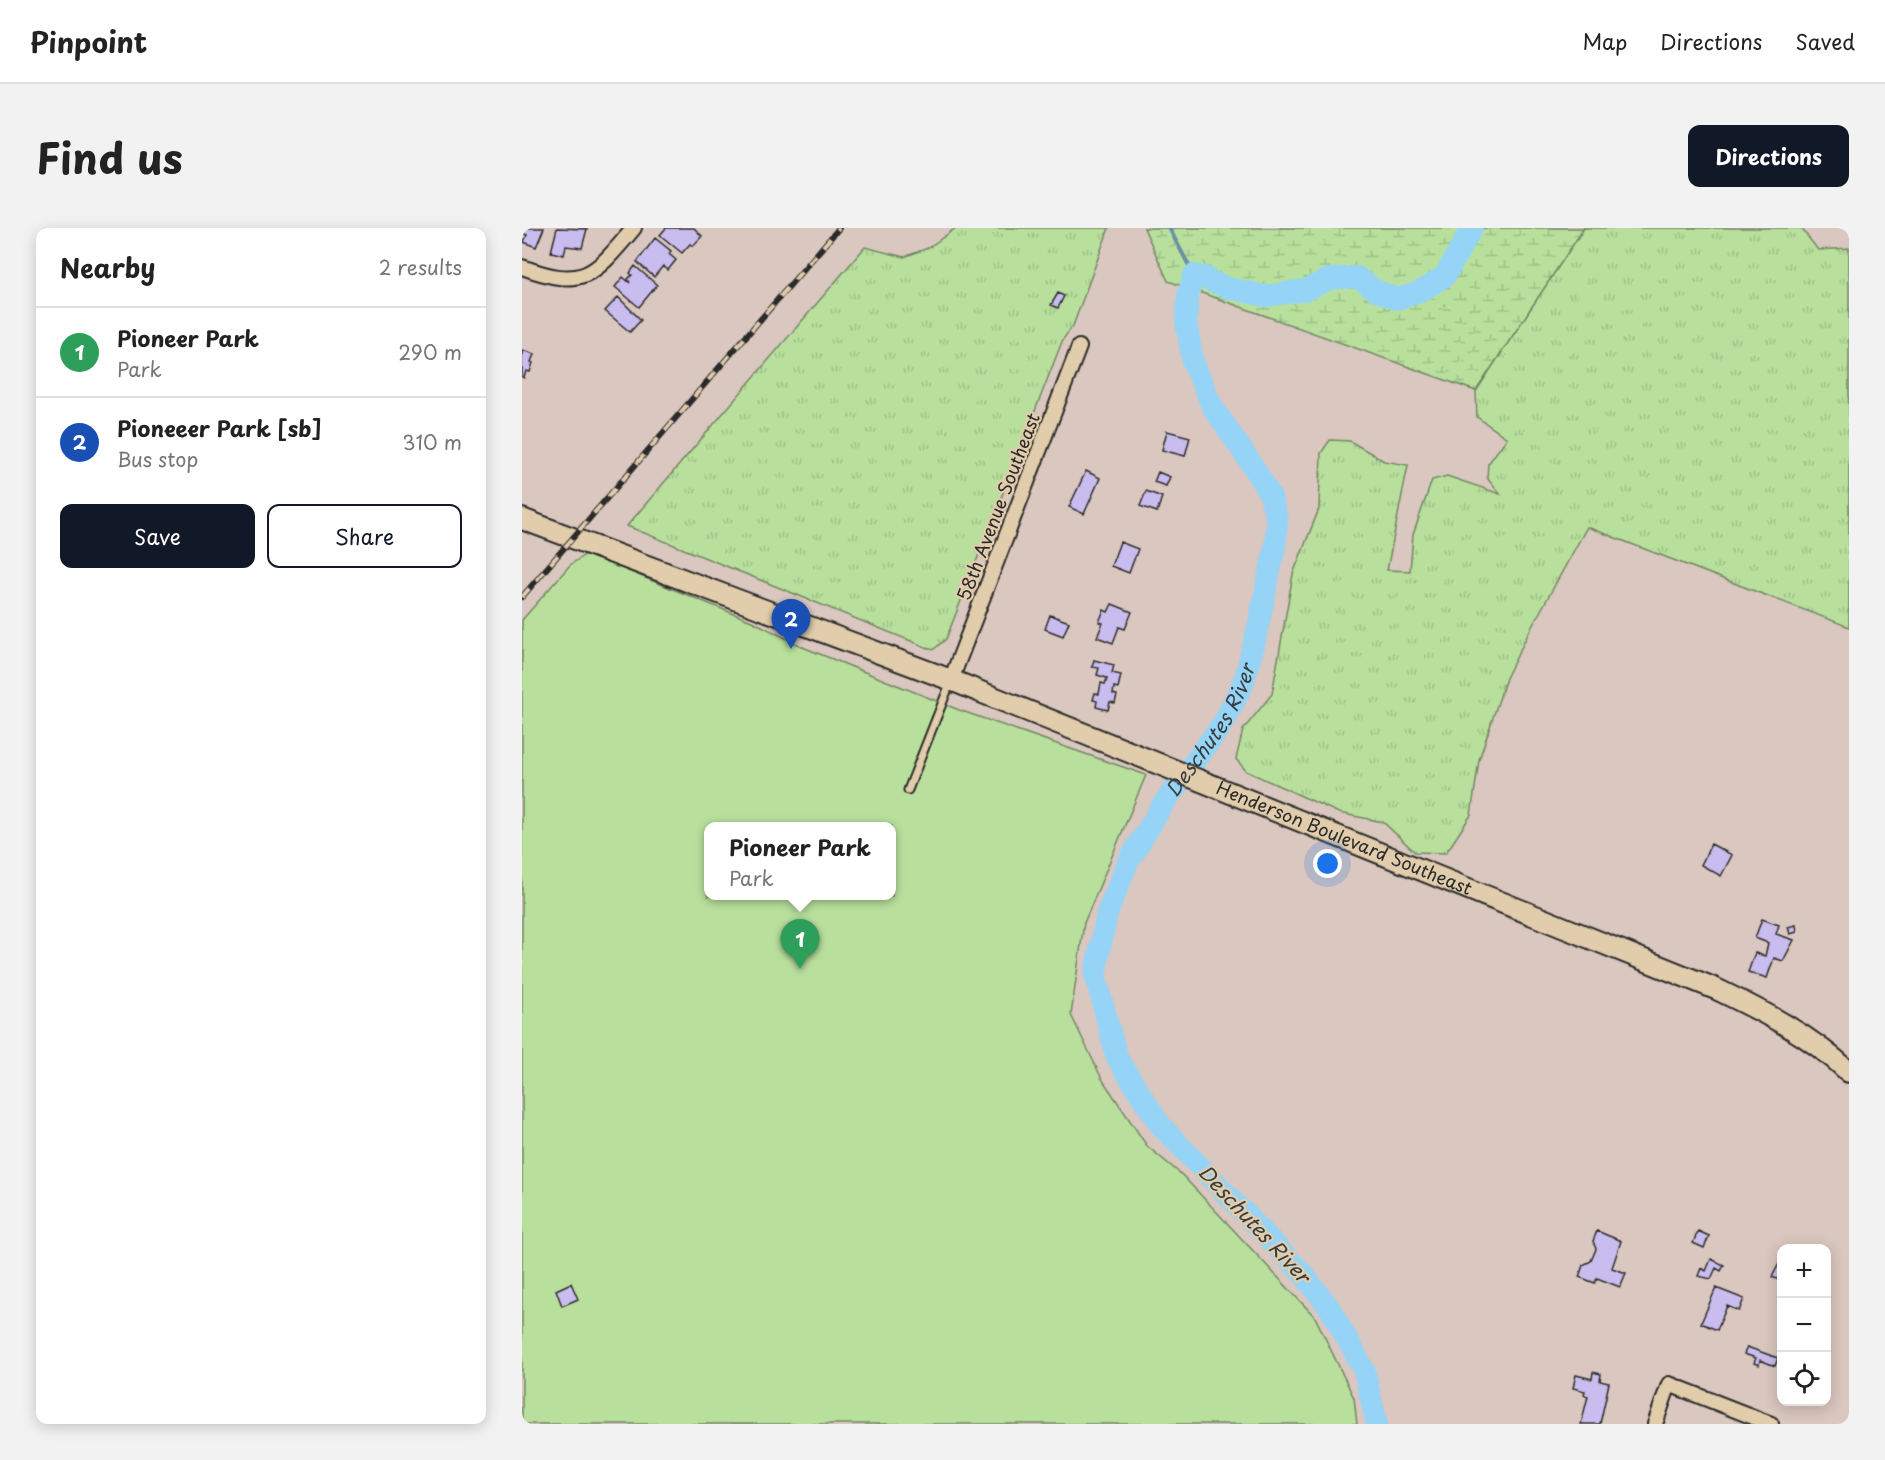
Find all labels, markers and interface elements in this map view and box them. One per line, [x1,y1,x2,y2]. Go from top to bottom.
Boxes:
text: Pinpoint [30,20,147,63]
text: Map [1582,25,1627,57]
text: Directions [1660,25,1762,57]
text: Saved [1795,25,1855,57]
text: Find us [36,125,183,188]
button: Directions [1688,125,1849,187]
text: Nearby [60,248,155,287]
text: 2 results [379,252,462,282]
text: Pioneer Park [117,321,259,354]
text: 1 [75,337,84,367]
text: 290 m [398,337,462,367]
text: Park [117,354,162,384]
street label: 58th Avenue Southeast [949,409,1046,604]
text: Pioneeer Park [sb] [117,411,321,444]
text: 2 [72,427,87,457]
text: 310 m [402,427,462,457]
text: Bus stop [117,444,198,474]
button: Save [60,504,255,568]
button: Share [267,504,462,568]
pin: 2 [772,600,810,649]
water label: Deschutes River [1158,658,1262,803]
street label: Henderson Boulevard Southeast [1213,774,1476,901]
popup [704,822,896,900]
text: Pioneer Park [729,830,871,863]
your location [1313,849,1342,878]
text: Park [729,863,774,893]
pin: 1 [780,920,820,969]
water label: Deschutes River [1192,1157,1320,1291]
map controls [1777,1244,1831,1406]
button: + [1777,1244,1831,1298]
button: − [1777,1298,1831,1352]
button: locate [1777,1352,1831,1406]

